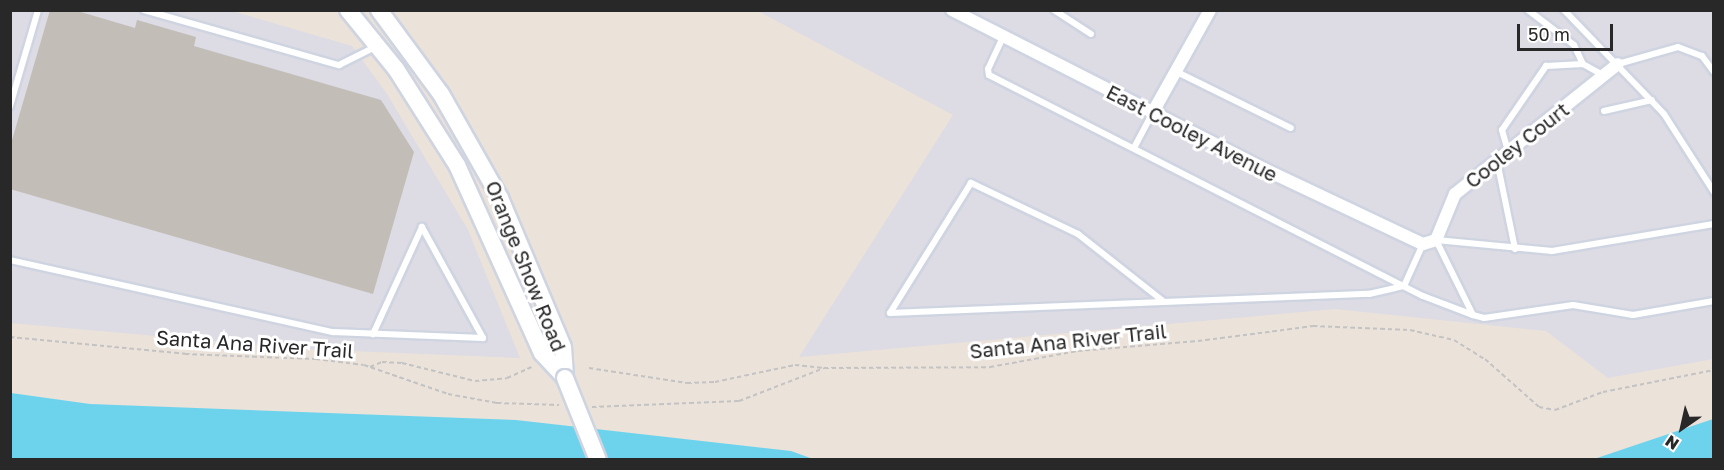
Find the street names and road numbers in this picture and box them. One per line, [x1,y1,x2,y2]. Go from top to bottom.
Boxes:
street label: East Cooley Avenue [1102,79,1282,187]
street label: Cooley Court [1460,97,1574,193]
street label: Orange Show Road [481,177,571,355]
street label: Santa Ana River Trail [968,319,1168,363]
street label: Santa Ana River Trail [155,325,355,363]

